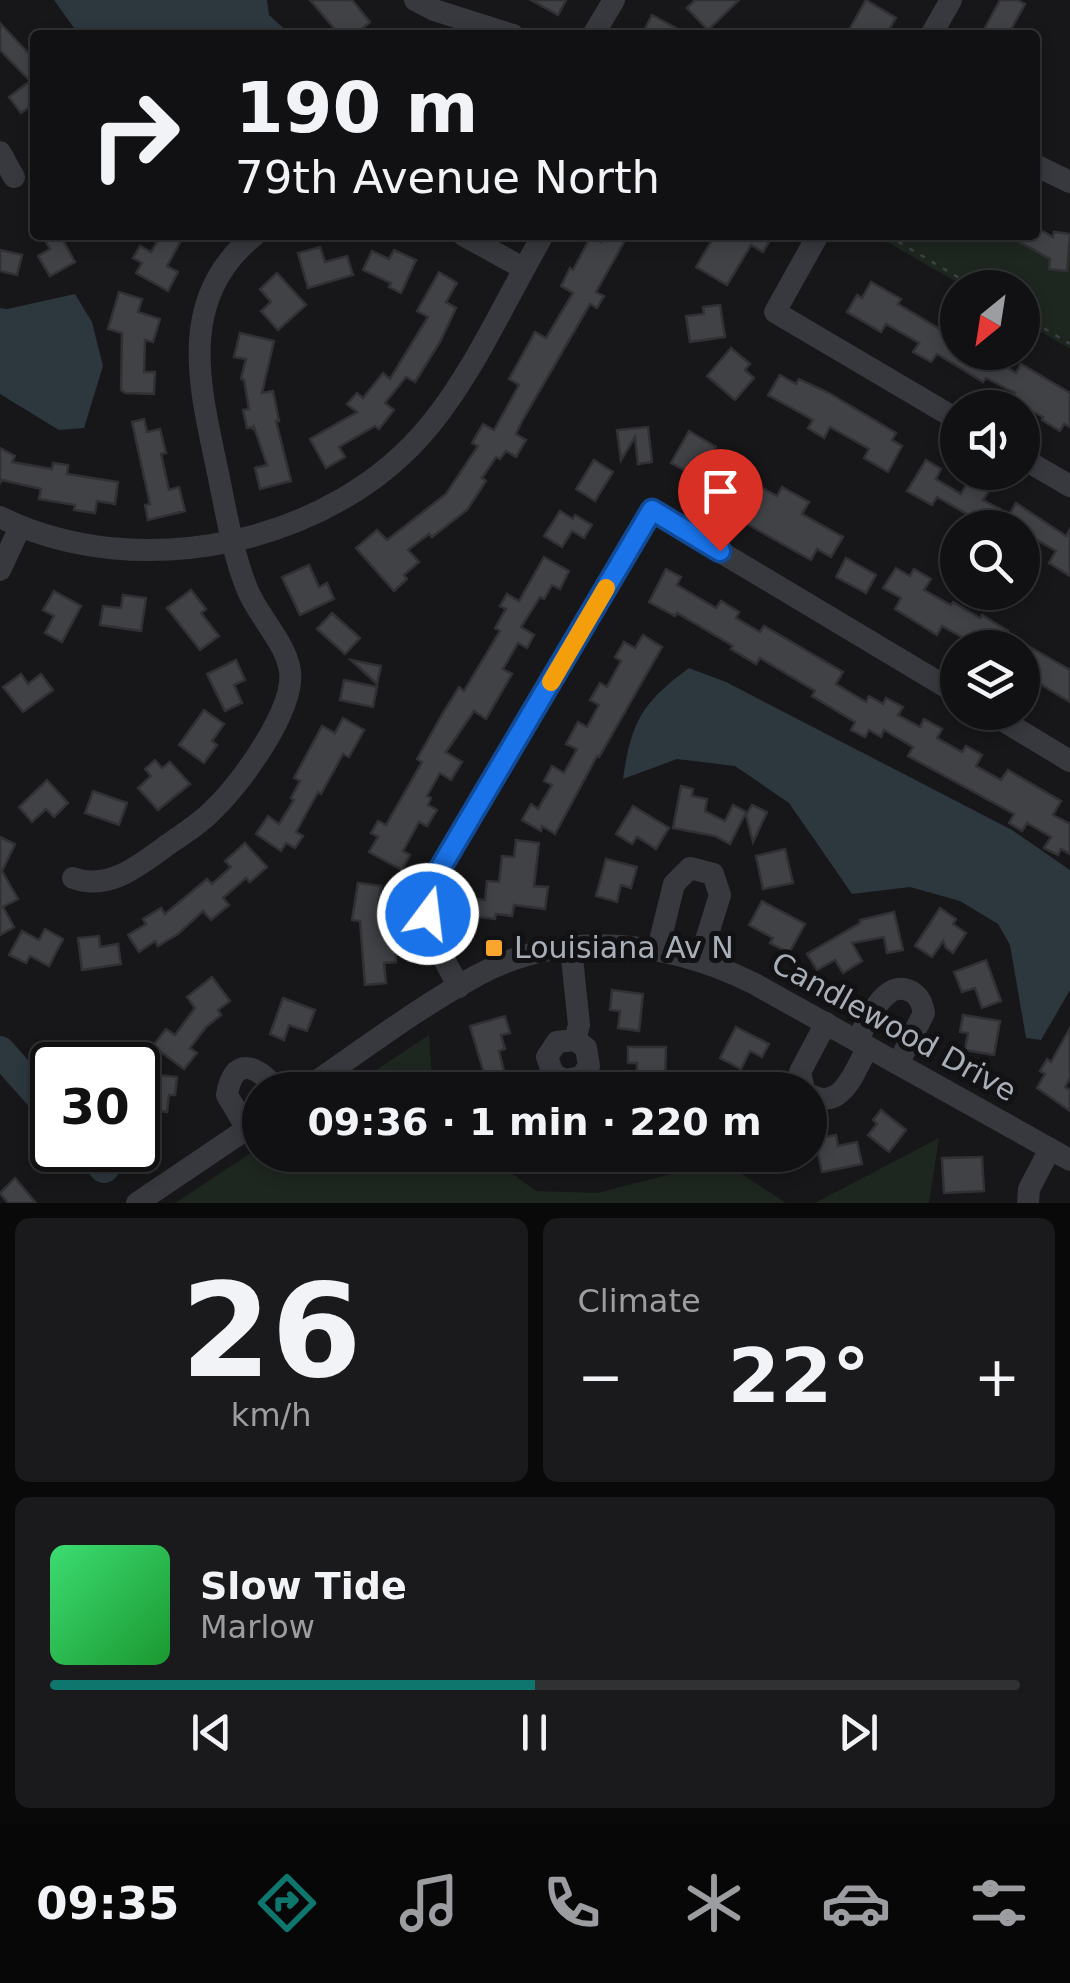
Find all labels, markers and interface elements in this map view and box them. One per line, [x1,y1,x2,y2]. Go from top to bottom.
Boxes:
text: 190 m [235,67,478,149]
icon: right [70,70,200,200]
text: 79th Avenue North [235,151,660,204]
north arrow [940,270,1040,370]
map controls [940,270,1040,730]
button: sound [940,390,1040,490]
pin [678,449,763,552]
icon: arrive [693,464,748,519]
button: search [940,510,1040,610]
button: layers [940,630,1040,730]
position arrow [376,862,480,966]
place label: Louisiana Av N [514,930,734,965]
marker: Louisiana Av N [483,937,505,959]
street label: Candlewood Drive [766,945,1023,1108]
speed limit sign: 30 [30,1042,160,1172]
text: 09:36 · 1 min · 220 m [307,1100,762,1144]
text: 26 [181,1255,362,1407]
text: Climate [578,1282,701,1320]
text: 22° [728,1332,870,1420]
text: − [578,1345,624,1409]
text: + [974,1345,1020,1409]
text: km/h [231,1396,312,1434]
text: Slow Tide [200,1564,407,1608]
text: Marlow [200,1608,315,1646]
icon: previous [184,1705,239,1760]
icon: pause [507,1705,562,1760]
icon: next [831,1705,886,1760]
icon: directions [252,1868,322,1938]
icon: music [394,1868,464,1938]
icon: phone [537,1868,607,1938]
icon: climate [679,1868,749,1938]
icon: car [821,1868,891,1938]
icon: filters [964,1868,1034,1938]
text: 09:35 [36,1877,179,1930]

